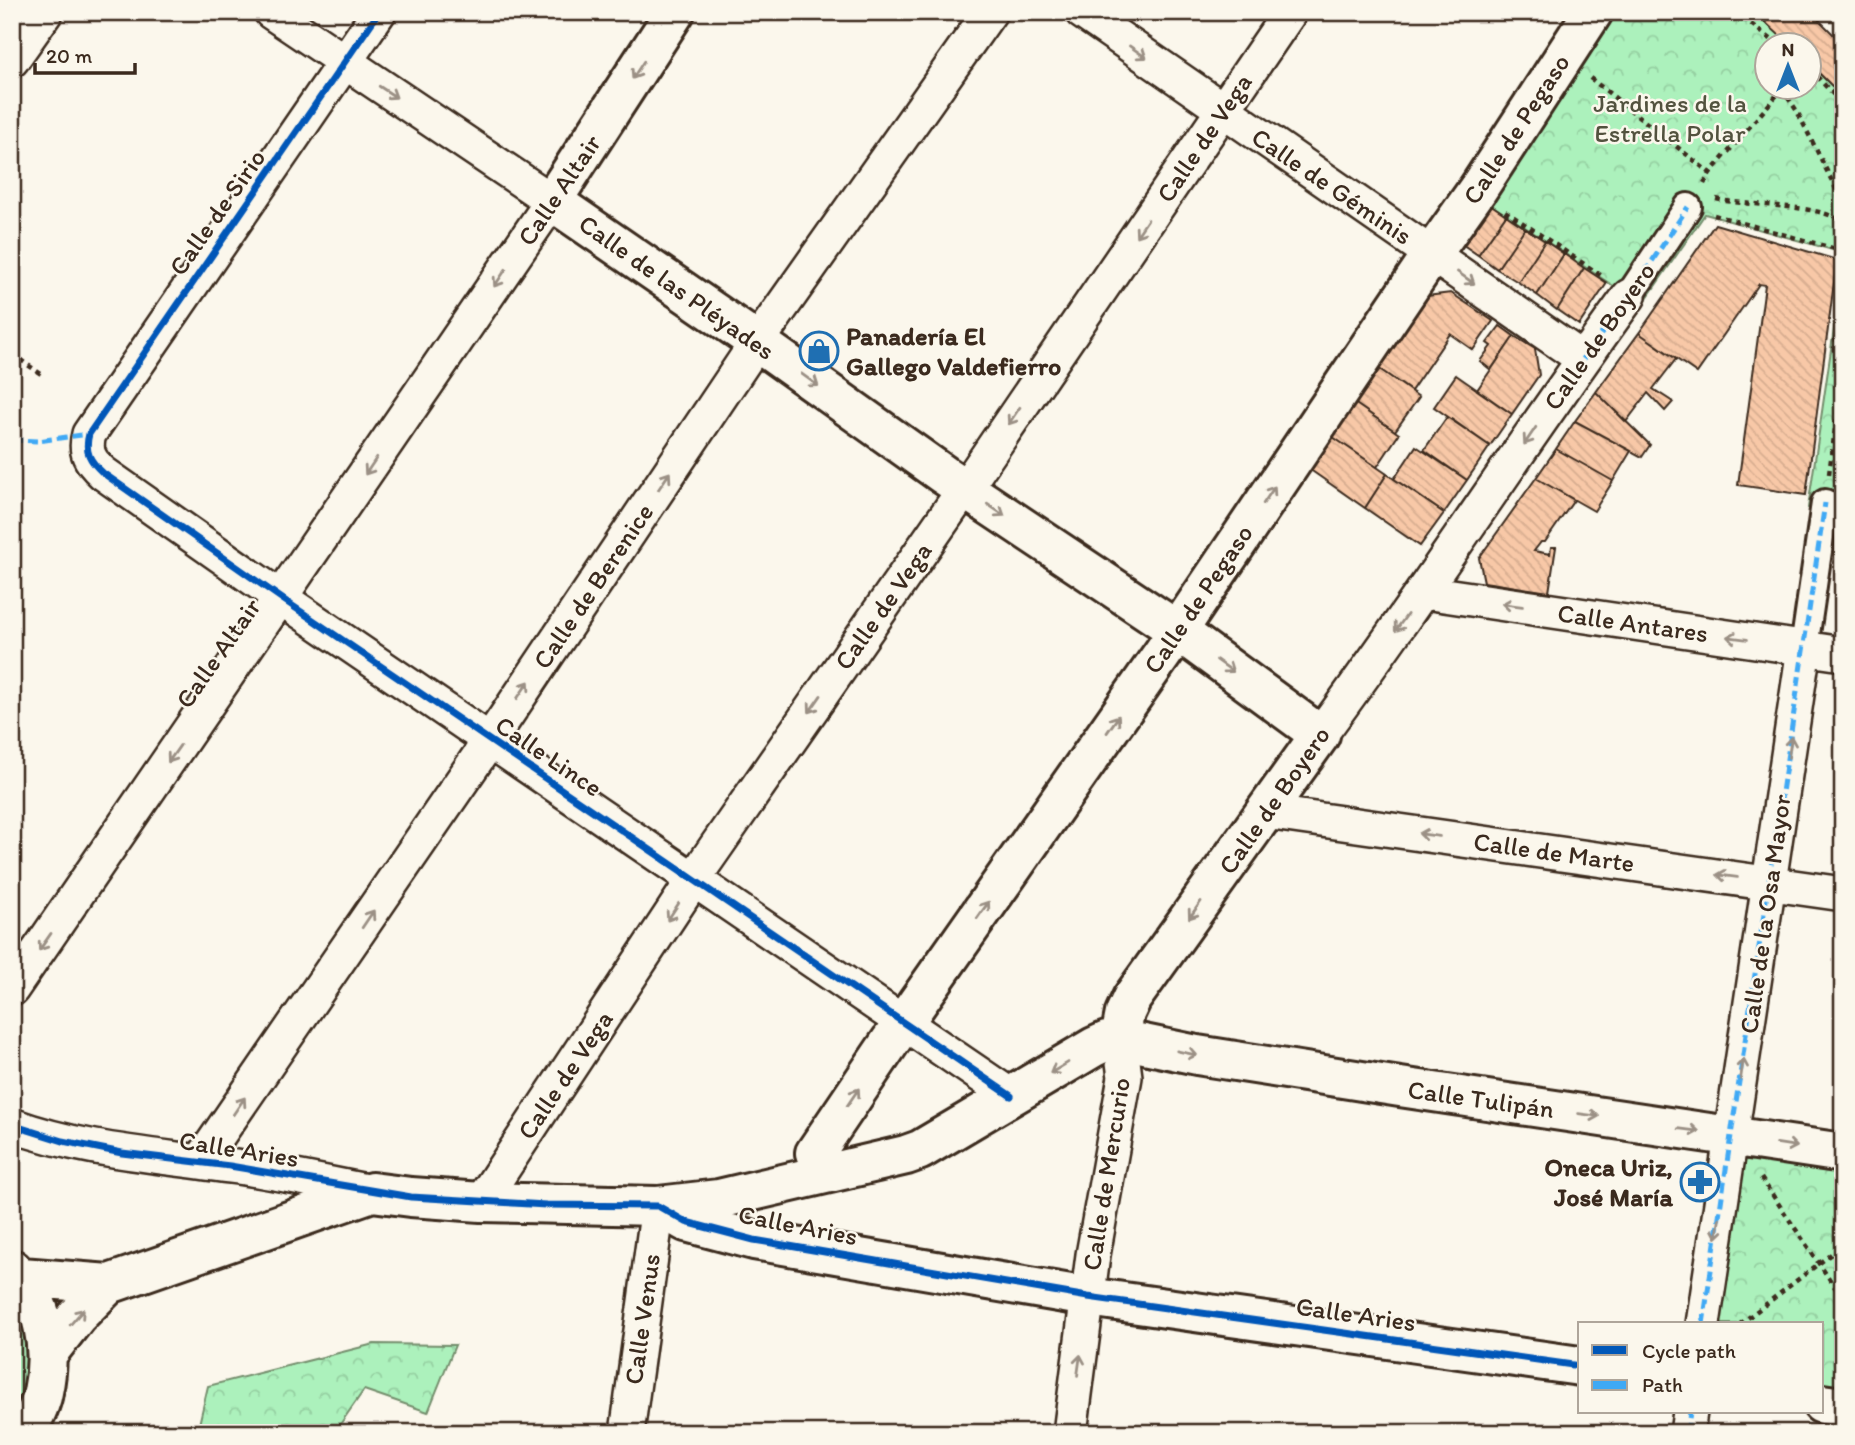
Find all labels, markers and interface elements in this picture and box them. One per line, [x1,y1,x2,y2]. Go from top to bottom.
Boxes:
scale bar [35,32,135,76]
north arrow [1754,32,1824,102]
text: N [1782,38,1794,61]
text: 20 m [46,43,93,68]
one-way arrow [1128,45,1147,59]
street label: Calle de Pegaso [1455,48,1577,210]
one-way arrow [630,59,644,79]
street label: Calle de Vega [1149,67,1259,209]
one-way arrow [378,85,398,99]
park label: Jardines de la Estrella Polar [1593,87,1747,149]
street label: Calle de Géminis [1246,121,1418,251]
street label: Calle Altair [510,128,608,252]
street label: Calle de Sirio [162,143,272,281]
street label: Calle de las Pléyades [573,207,781,367]
one-way arrow [1135,217,1149,237]
street label: Calle de Boyero [1536,256,1662,416]
one-way arrow [493,268,507,287]
one-way arrow [1456,271,1475,285]
place label: Panadería El Gallego Valdefierro [846,320,1061,382]
shop icon: Panadería El Gallego Valdefierro [798,330,840,372]
one-way arrow [800,373,819,387]
one-way arrow [1007,406,1022,425]
one-way arrow [1523,426,1537,445]
one-way arrow [364,456,379,475]
one-way arrow [657,472,671,491]
one-way arrow [1261,486,1276,505]
street label: Calle de Berenice [526,497,660,675]
one-way arrow [986,503,1005,517]
street label: Calle de Pegaso [1136,518,1260,680]
street label: Calle de Vega [827,536,939,676]
street label: Calle Altair [168,592,268,714]
street label: Calle Antares [1556,597,1710,649]
one-way arrow [1501,599,1524,612]
one-way arrow [1394,613,1408,632]
one-way arrow [1726,631,1749,644]
one-way arrow [1215,658,1234,673]
one-way arrow [516,681,530,700]
one-way arrow [808,694,822,713]
street label: Calle Lince [489,709,609,803]
one-way arrow [1106,714,1120,734]
street label: Calle de Boyero [1211,720,1337,880]
one-way arrow [1784,736,1797,759]
one-way arrow [167,744,181,764]
street label: Calle de la Osa Mayor [1732,792,1798,1036]
street label: Calle de Marte [1472,825,1636,879]
one-way arrow [1418,828,1441,841]
one-way arrow [1716,869,1739,882]
one-way arrow [1188,900,1202,919]
one-way arrow [976,901,990,920]
one-way arrow [666,902,680,921]
one-way arrow [361,909,375,929]
one-way arrow [38,932,52,951]
street label: Calle de Vega [510,1004,620,1146]
one-way arrow [1175,1046,1198,1060]
one-way arrow [1736,1058,1749,1081]
one-way arrow [1049,1061,1069,1075]
street label: Calle Tulipán [1406,1073,1556,1125]
street label: Calle de Mercurio [1075,1075,1137,1273]
one-way arrow [846,1088,860,1107]
one-way arrow [232,1097,246,1116]
one-way arrow [1577,1109,1600,1122]
street label: Calle Aries [177,1124,301,1174]
one-way arrow [1678,1124,1700,1137]
one-way arrow [1775,1139,1798,1152]
place label: Oneca Uriz, José María [1544,1151,1673,1213]
pharmacy icon: Oneca Uriz, José María [1679,1161,1721,1203]
street label: Calle Aries [736,1198,860,1252]
one-way arrow [1711,1216,1724,1239]
street label: Calle Venus [617,1252,667,1386]
street label: Calle Aries [1294,1290,1418,1338]
one-way arrow [69,1308,85,1326]
legend [1578,1322,1824,1414]
text: Cycle path [1642,1338,1736,1363]
one-way arrow [1073,1354,1086,1377]
text: Path [1642,1372,1683,1397]

